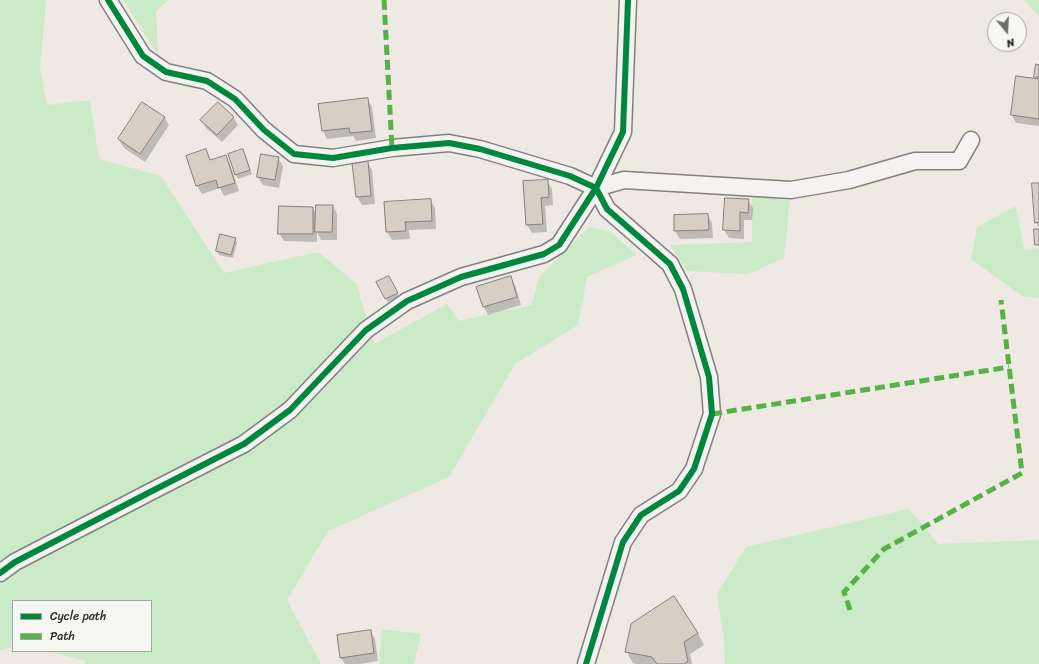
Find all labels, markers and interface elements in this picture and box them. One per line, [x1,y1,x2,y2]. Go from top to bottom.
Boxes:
north arrow [987,12,1027,52]
text: N [1004,33,1017,53]
legend [12,600,152,652]
text: Cycle path [50,605,106,627]
text: Path [50,625,75,647]

